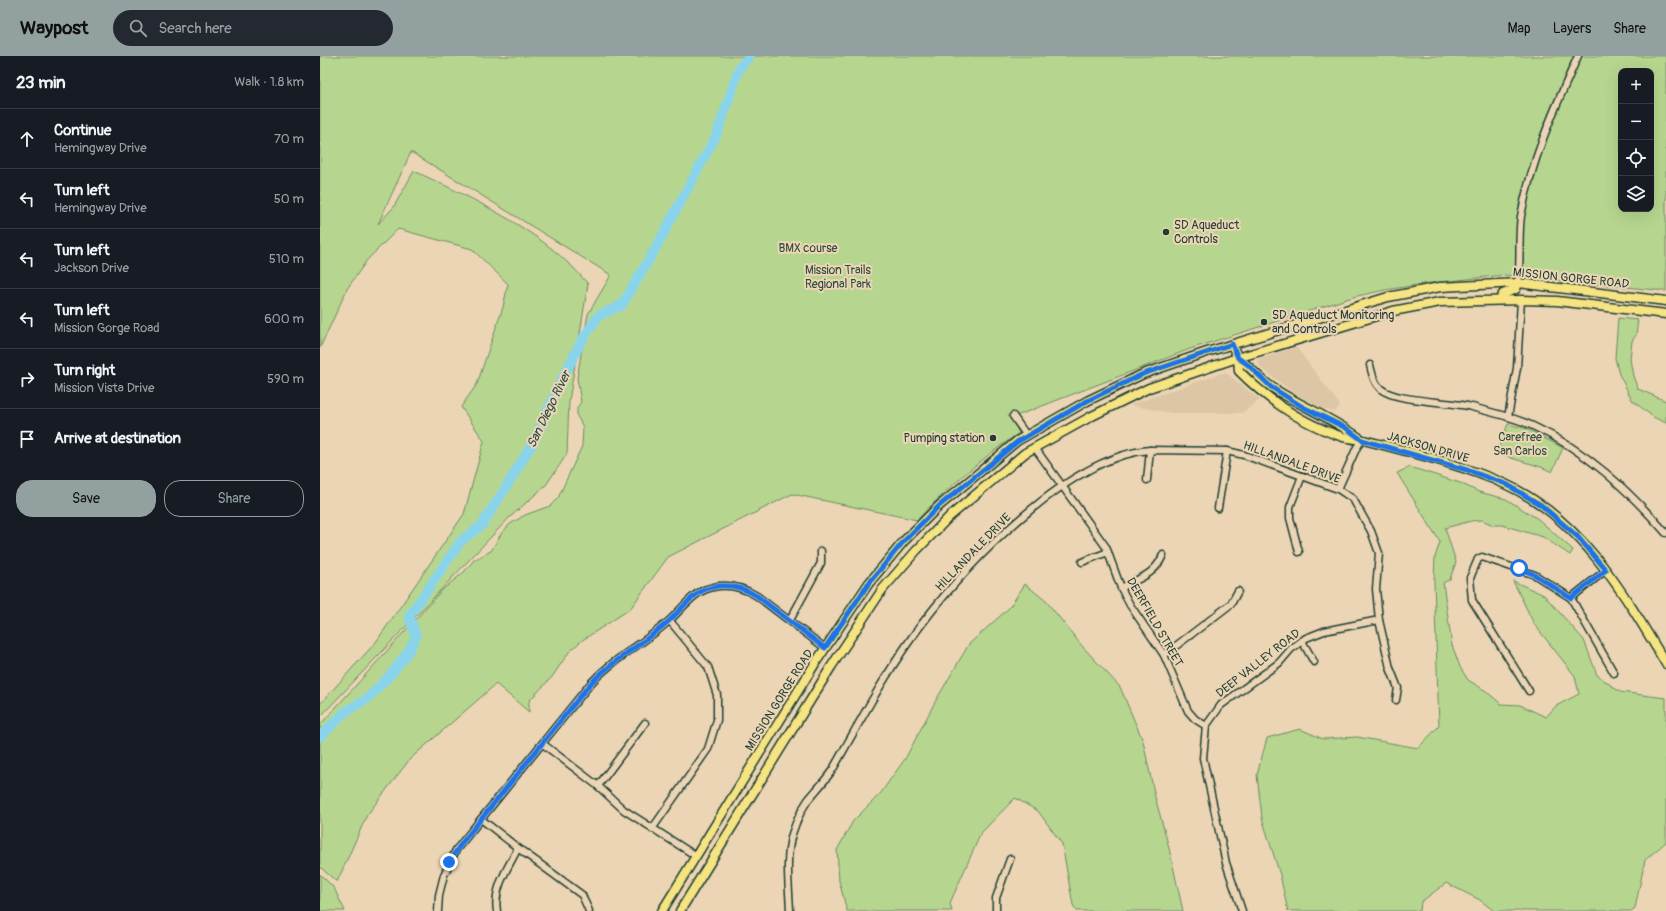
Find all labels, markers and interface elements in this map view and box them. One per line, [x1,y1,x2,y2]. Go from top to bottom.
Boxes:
search box [113,10,393,46]
text: Waypost [20,16,89,40]
icon: search [127,17,149,39]
text: Search here [159,19,232,38]
text: Map [1508,20,1531,37]
text: Layers [1553,20,1591,37]
text: Share [1613,20,1646,37]
map controls [1618,68,1654,212]
button: + [1618,68,1654,104]
text: 23 min [16,72,66,93]
text: Walk · 1.8 km [234,74,304,90]
button: − [1618,104,1654,140]
text: Continue [54,121,112,140]
icon: ahead [16,128,38,150]
text: 70 m [274,131,304,147]
text: Hemingway Drive [54,140,147,156]
button: locate [1618,140,1654,176]
button: layers [1618,176,1654,212]
text: Turn left [54,181,110,200]
icon: left [16,188,38,210]
text: 50 m [274,191,304,207]
text: Hemingway Drive [54,200,147,216]
place label: SD Aqueduct Controls [1174,218,1239,247]
marker: SD Aqueduct Controls [1161,227,1171,237]
text: Turn left [54,241,110,260]
park label: BMX course [779,241,838,256]
icon: left [16,248,38,270]
text: 510 m [269,251,304,267]
text: Jackson Drive [54,260,129,276]
park label: Mission Trails Regional Park [805,263,872,292]
street label: MISSION GORGE ROAD [1512,265,1630,292]
text: Turn left [54,301,110,320]
icon: left [16,308,38,330]
place label: SD Aqueduct Monitoring and Controls [1272,308,1394,337]
text: 600 m [264,311,304,327]
marker: SD Aqueduct Monitoring and Controls [1259,317,1269,327]
text: Mission Gorge Road [54,320,160,336]
text: Turn right [54,361,115,380]
water label: San Diego River [523,366,575,451]
icon: right [16,368,38,390]
text: 590 m [267,371,304,387]
text: Mission Vista Drive [54,380,154,396]
icon: arrive [16,428,38,450]
text: Arrive at destination [54,429,181,448]
street label: JACKSON DRIVE [1385,429,1471,466]
park label: Carefree San Carlos [1493,430,1547,459]
place label: Pumping station [903,431,985,446]
marker: Pumping station [988,433,998,443]
street label: HILLANDALE DRIVE [1241,438,1343,487]
button: Save [16,480,156,517]
button: Share [164,480,304,517]
street label: HILLANDALE DRIVE [932,510,1014,594]
route start [1510,559,1528,577]
street label: DEERFIELD STREET [1123,575,1186,670]
street label: DEEP VALLEY ROAD [1213,626,1304,701]
street label: MISSION GORGE ROAD [742,646,817,754]
route end [440,853,458,871]

